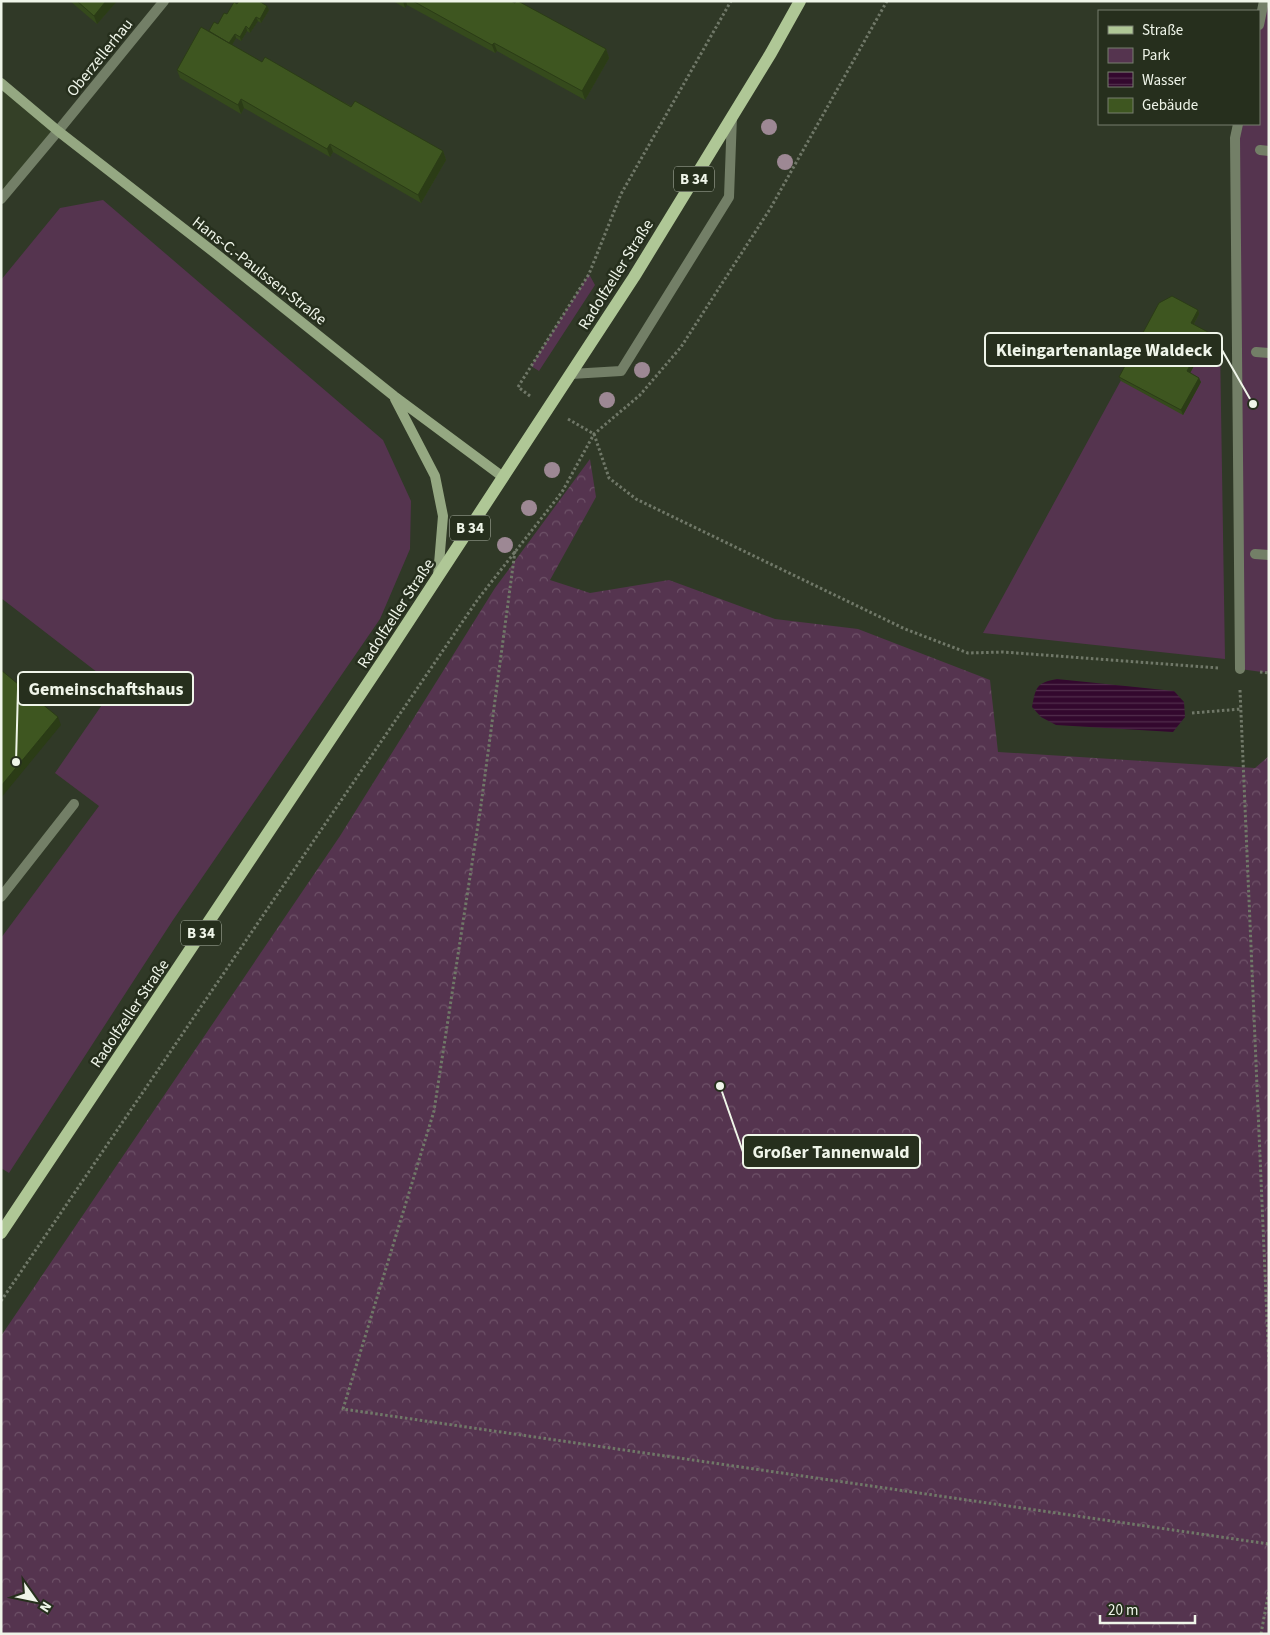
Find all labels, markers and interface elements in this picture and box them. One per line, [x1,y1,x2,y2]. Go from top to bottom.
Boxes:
legend [1098,10,1260,125]
street label: Oberzellerhau [61,14,138,101]
text: Straße [1142,20,1183,41]
text: Park [1142,45,1171,66]
text: Wasser [1142,70,1187,91]
text: Gebäude [1142,95,1198,116]
road number: B 34 [674,166,714,192]
street label: Hans-C.-Paulssen-Straße [188,211,331,330]
street label: Radolfzeller Straße [573,215,659,334]
callout: Kleingartenanlage Waldeck [985,333,1222,366]
text: Kleingartenanlage Waldeck [996,338,1212,363]
road number: B 34 [450,516,490,540]
street label: Radolfzeller Straße [352,554,440,673]
callout: Gemeinschaftshaus [18,672,193,705]
text: Gemeinschaftshaus [28,677,184,702]
road number: B 34 [181,920,221,946]
street label: Radolfzeller Straße [85,955,174,1072]
callout: Großer Tannenwald [743,1135,920,1168]
text: Großer Tannenwald [752,1140,910,1165]
north arrow [10,1575,60,1625]
scale bar [1100,1592,1195,1624]
text: N [34,1597,56,1616]
text: 20 m [1108,1600,1138,1621]

